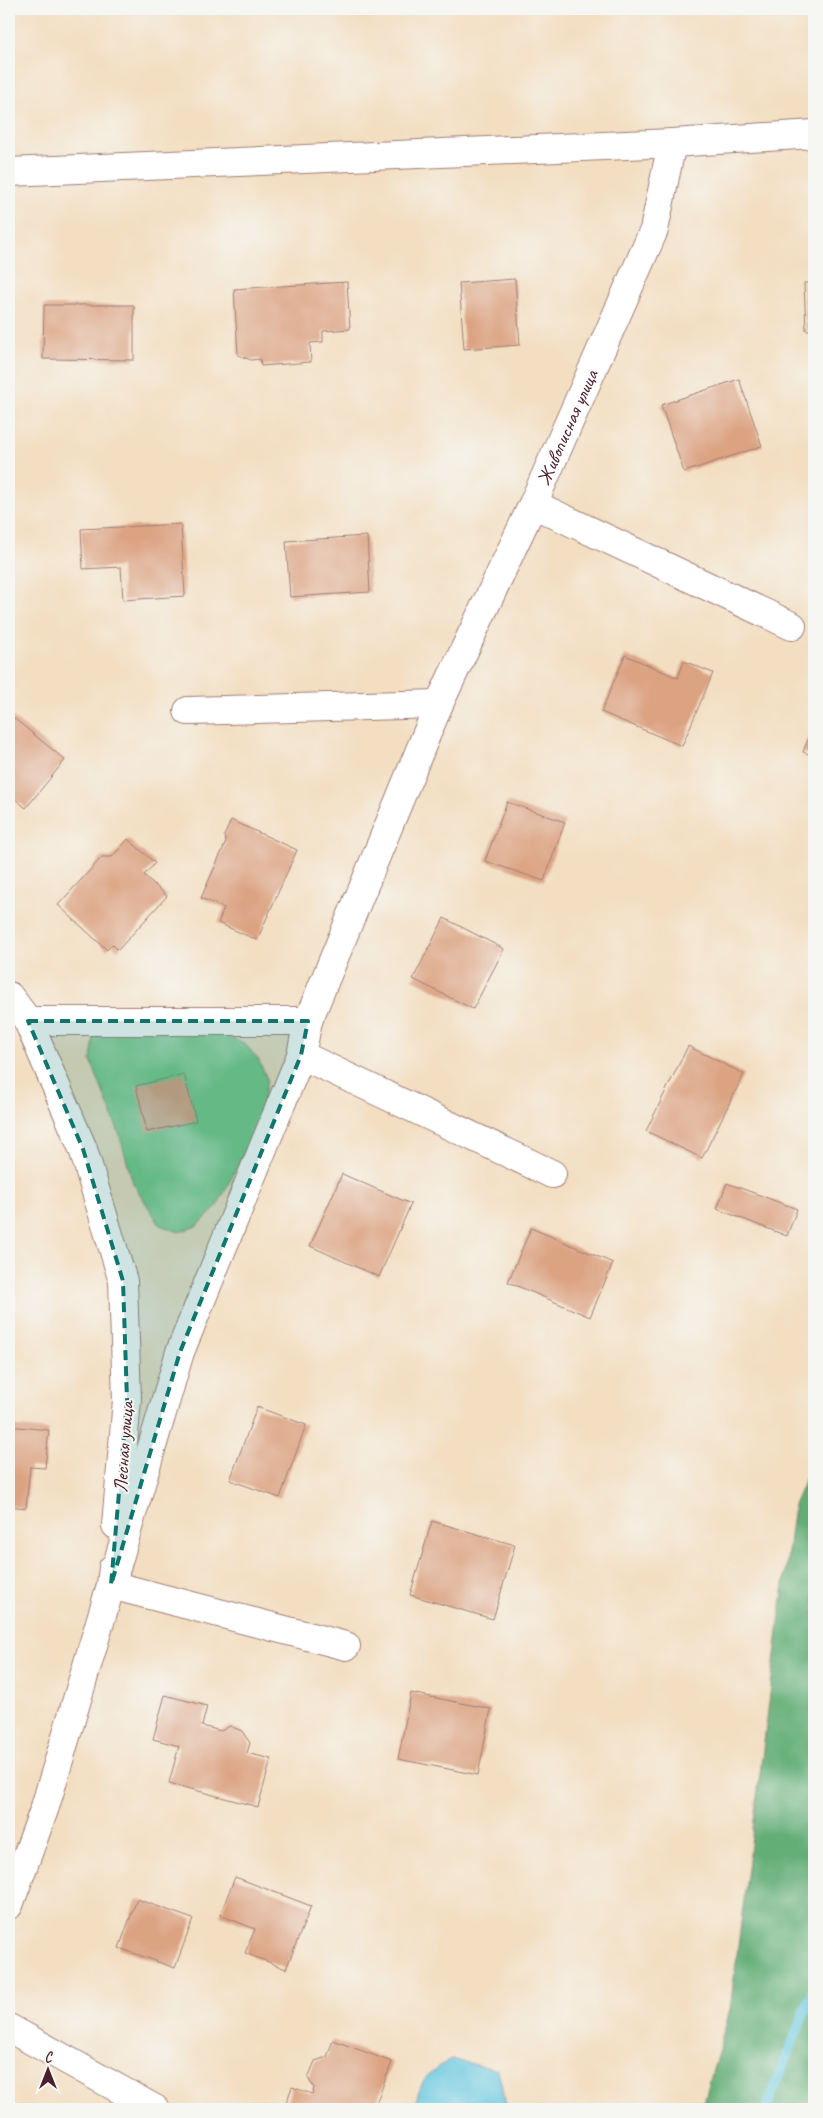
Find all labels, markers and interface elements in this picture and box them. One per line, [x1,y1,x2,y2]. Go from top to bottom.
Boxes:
street label: Живописная улица [531,364,605,489]
street label: Лесная улица [108,1399,139,1494]
north arrow [22,2046,72,2096]
text: С [45,2049,54,2066]

